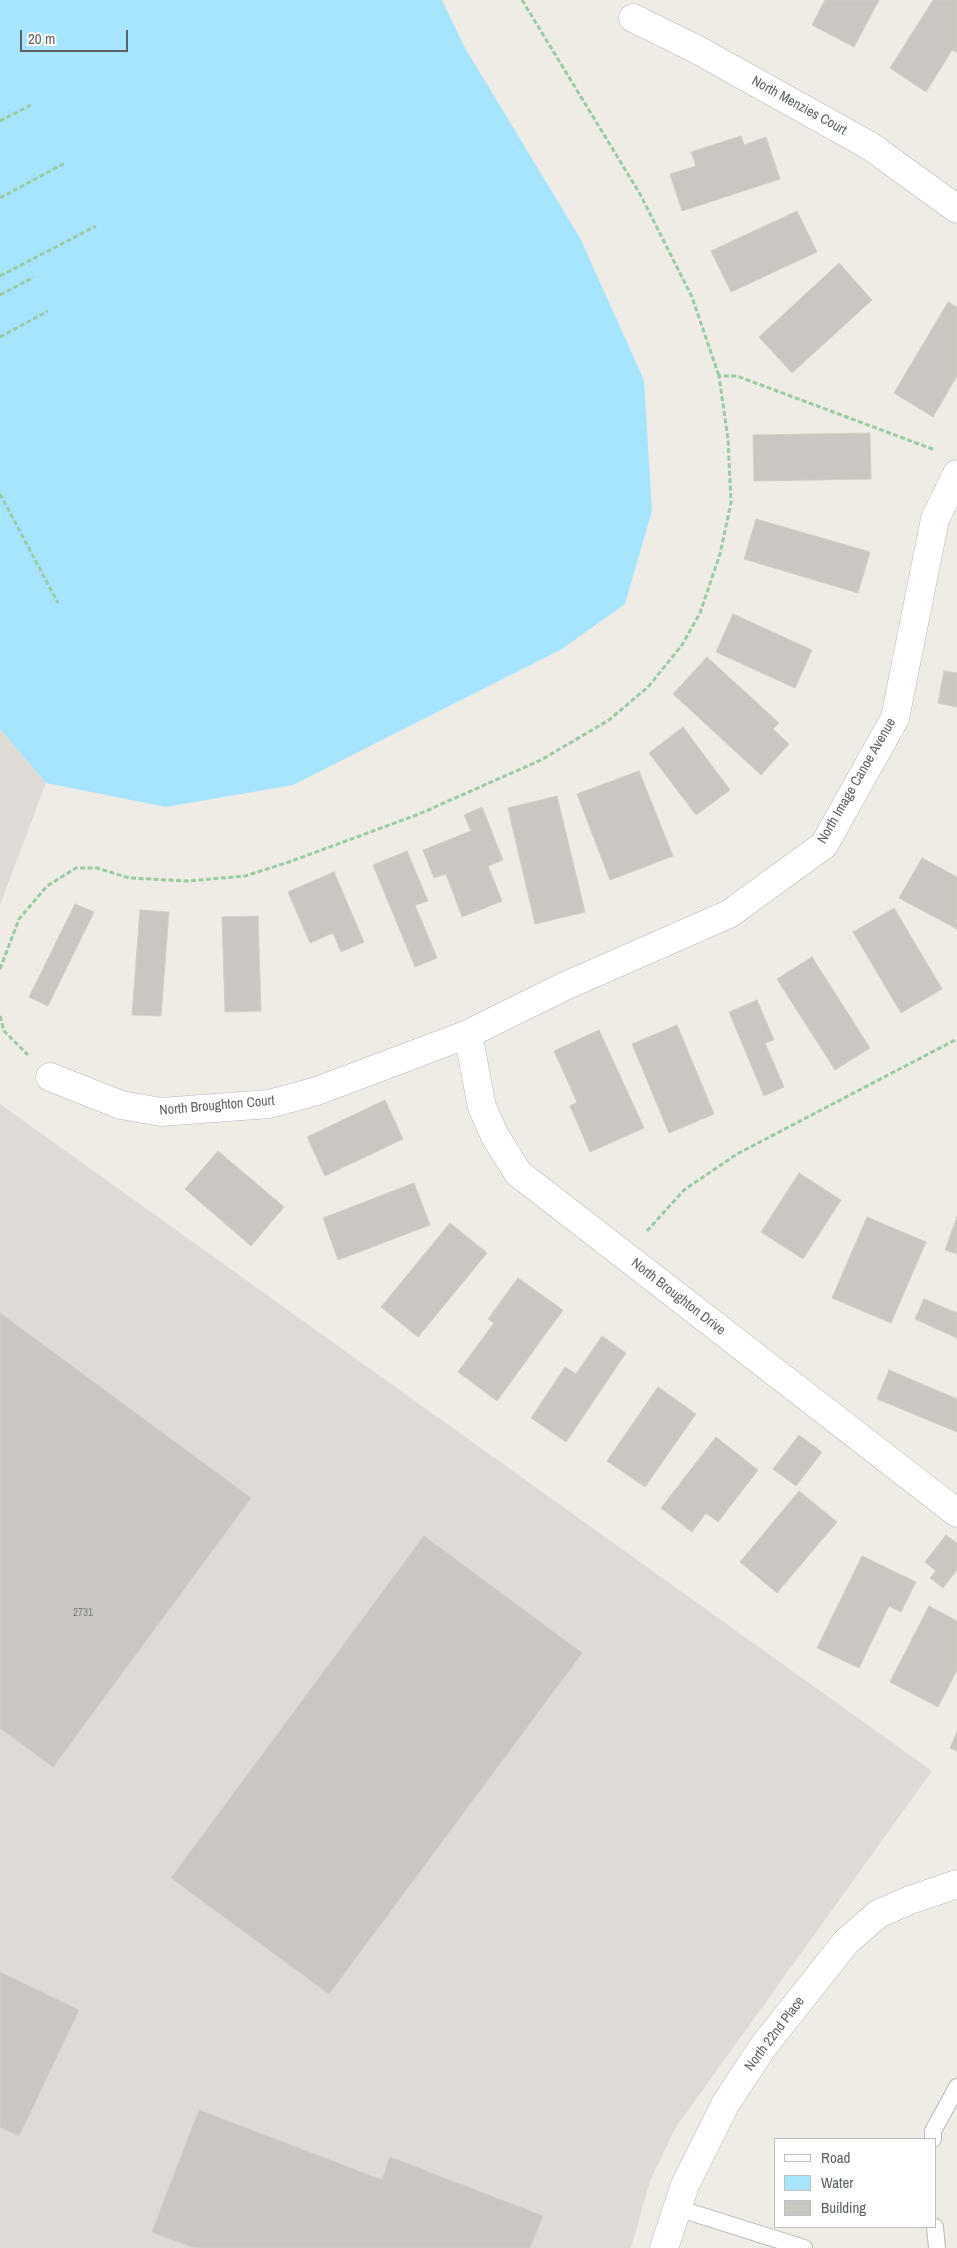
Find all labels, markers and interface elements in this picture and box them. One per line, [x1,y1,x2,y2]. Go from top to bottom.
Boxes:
scale bar [22,20,130,52]
text: 20 m [28,28,55,49]
street label: North Menzies Court [749,73,849,139]
street label: North Image Canoe Avenue [814,715,900,847]
street label: North Broughton Court [159,1093,275,1119]
street label: North Broughton Drive [628,1255,728,1339]
house number: 2731 [73,1606,93,1620]
street label: North 22nd Place [742,1994,808,2074]
legend [774,2138,937,2228]
text: Road [821,2147,850,2168]
text: Water [821,2172,853,2193]
text: Building [821,2197,866,2218]

